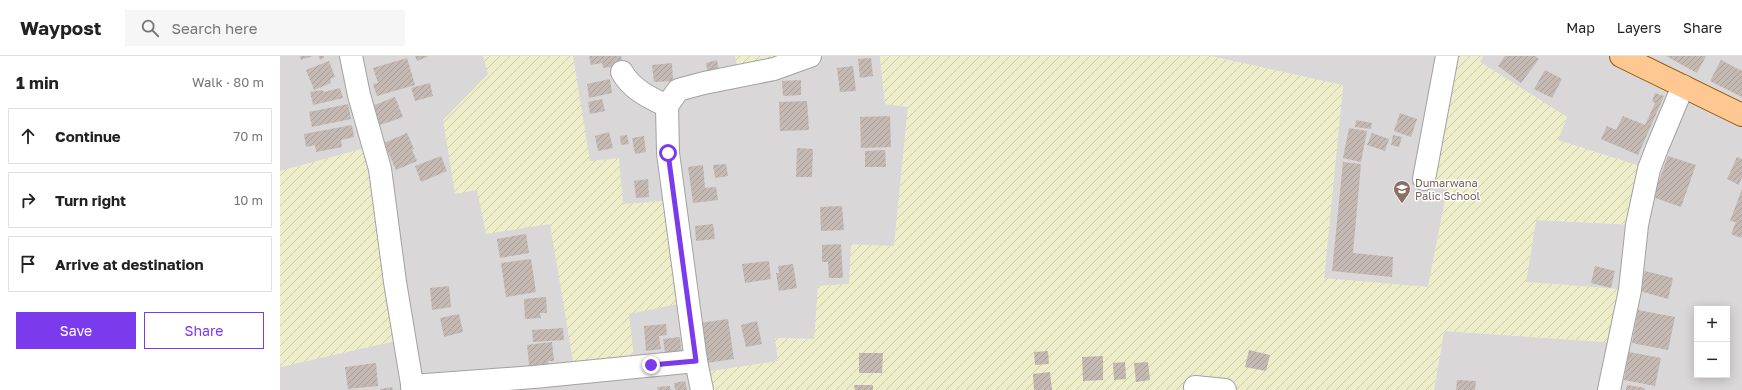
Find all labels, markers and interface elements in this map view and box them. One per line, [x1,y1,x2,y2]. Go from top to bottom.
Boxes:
search box [125,10,405,46]
text: Waypost [20,16,101,39]
icon: search [139,17,161,39]
text: Search here [171,19,257,37]
text: Map [1566,19,1595,36]
text: Layers [1617,19,1661,36]
text: Share [1683,19,1722,36]
text: 1 min [16,72,59,93]
text: Walk · 80 m [192,74,264,90]
icon: ahead [17,125,39,147]
text: Continue [55,127,121,145]
text: 70 m [233,128,263,144]
route start [659,144,677,162]
place label: Dumarwana Palic School [1415,176,1481,202]
school or university icon: Dumarwana Palic School [1392,179,1412,204]
icon: right [17,189,39,211]
text: Turn right [55,191,126,209]
text: 10 m [234,192,263,208]
icon: arrive [17,253,39,275]
text: Arrive at destination [55,255,204,273]
map controls [1694,306,1730,378]
button: + [1694,306,1730,342]
button: Save [16,312,136,349]
button: Share [144,312,264,349]
button: − [1694,342,1730,378]
route end [642,356,660,374]

